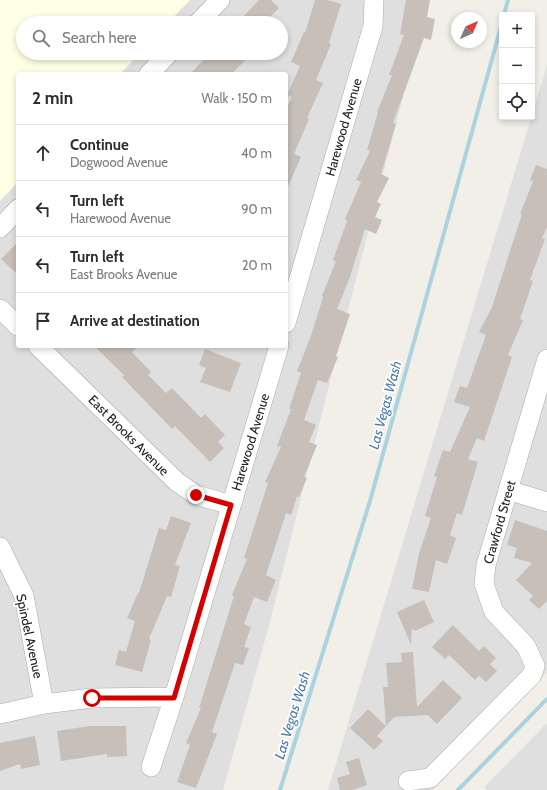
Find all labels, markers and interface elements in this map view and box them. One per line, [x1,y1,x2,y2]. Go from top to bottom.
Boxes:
north arrow [451,12,487,48]
map controls [499,12,535,120]
button: + [499,12,535,48]
search box [16,16,288,60]
icon: search [30,27,52,49]
text: Search here [62,29,137,47]
button: − [499,48,535,84]
street label: Harewood Avenue [321,76,365,178]
button: locate [499,84,535,120]
text: 2 min [32,88,73,108]
text: Walk · 150 m [201,90,272,106]
text: Continue [70,136,129,154]
icon: ahead [32,142,54,164]
text: 40 m [241,145,272,161]
text: Dogwood Avenue [70,154,168,170]
text: Turn left [70,192,124,210]
icon: left [32,198,54,220]
text: 90 m [241,201,272,217]
text: Harewood Avenue [70,210,171,226]
text: Turn left [70,248,124,266]
icon: left [32,254,54,276]
text: 20 m [242,257,272,273]
text: East Brooks Avenue [70,266,177,282]
icon: arrive [32,310,54,332]
text: Arrive at destination [70,312,200,330]
water label: Las Vegas Wash [365,359,405,451]
street label: East Brooks Avenue [85,391,173,479]
street label: Harewood Avenue [228,391,273,493]
street label: Crawford Street [479,478,519,566]
route end [187,486,205,504]
street label: Spindel Avenue [13,592,47,680]
water label: Las Vegas Wash [270,669,314,761]
route start [83,689,101,707]

